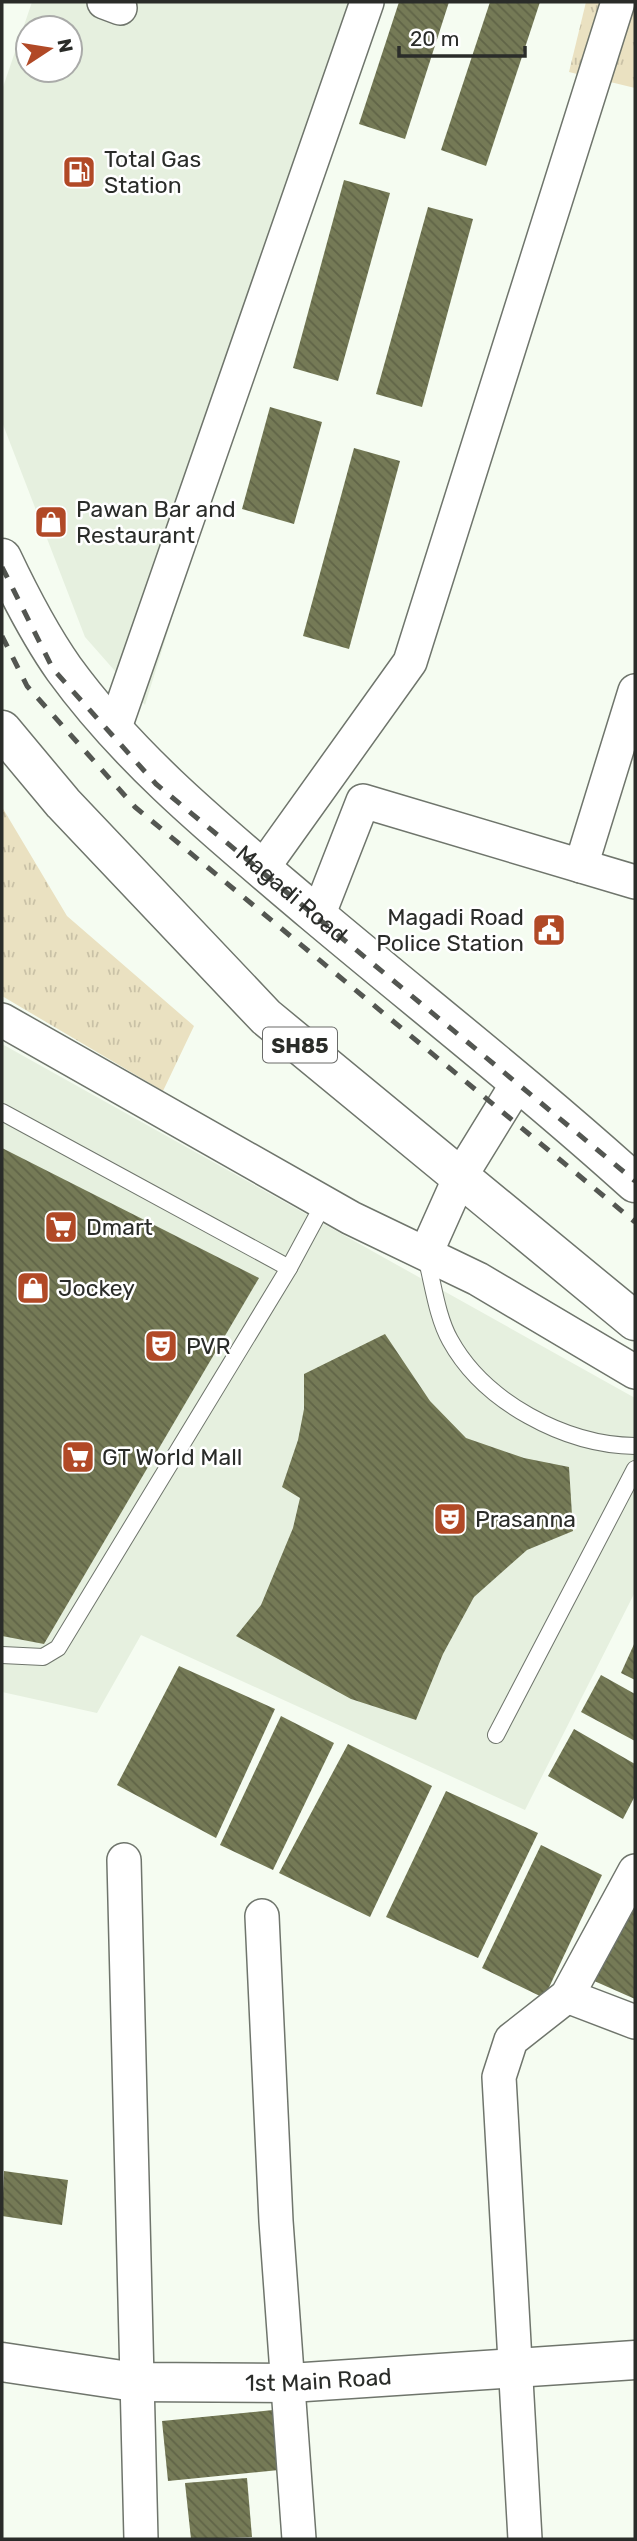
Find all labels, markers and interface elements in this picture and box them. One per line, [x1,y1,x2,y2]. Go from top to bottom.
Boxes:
north arrow [14,14,84,84]
scale bar [399,14,525,58]
text: 20 m [410,26,459,51]
text: N [52,36,78,55]
place label: Total Gas Station [104,145,201,199]
fuel station icon: Total Gas Station [60,153,98,191]
place label: Pawan Bar and Restaurant [76,495,236,549]
shop icon: Pawan Bar and Restaurant [32,503,70,541]
street label: Magadi Road [230,839,353,949]
place label: Magadi Road Police Station [376,903,524,957]
public building icon: Magadi Road Police Station [530,911,568,949]
road number: SH85 [263,1028,337,1062]
supermarket icon: Dmart [42,1208,80,1246]
place label: Dmart [86,1213,153,1241]
shop icon: Jockey [14,1269,52,1307]
place label: Jockey [58,1274,135,1302]
theatre icon: PVR [142,1327,180,1365]
place label: PVR [186,1332,230,1360]
supermarket icon: GT World Mall [59,1438,97,1476]
place label: GT World Mall [102,1443,242,1471]
theatre icon: Prasanna [431,1500,469,1538]
place label: Prasanna [475,1505,576,1533]
street label: 1st Main Road [245,2362,393,2398]

